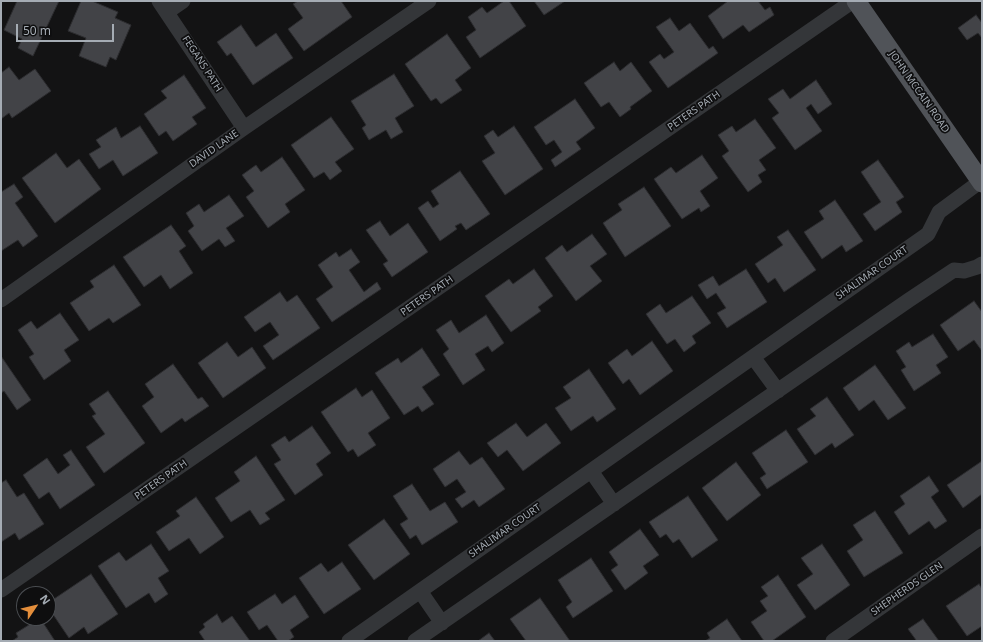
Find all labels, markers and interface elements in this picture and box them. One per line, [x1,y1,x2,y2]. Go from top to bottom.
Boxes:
scale bar [18,16,116,42]
text: 50 m [23,22,51,39]
street label: FEGANS PATH [179,34,225,94]
street label: JOHN MCCAIN ROAD [886,49,952,135]
street label: PETERS PATH [665,89,723,133]
street label: DAVID LANE [187,128,241,170]
street label: SHALIMAR COURT [834,244,910,302]
street label: PETERS PATH [398,274,456,318]
street label: PETERS PATH [132,458,190,502]
street label: SHALIMAR COURT [467,502,543,560]
street label: SHEPHERDS GLEN [869,560,945,618]
north arrow [16,586,56,626]
text: N [37,591,54,607]

